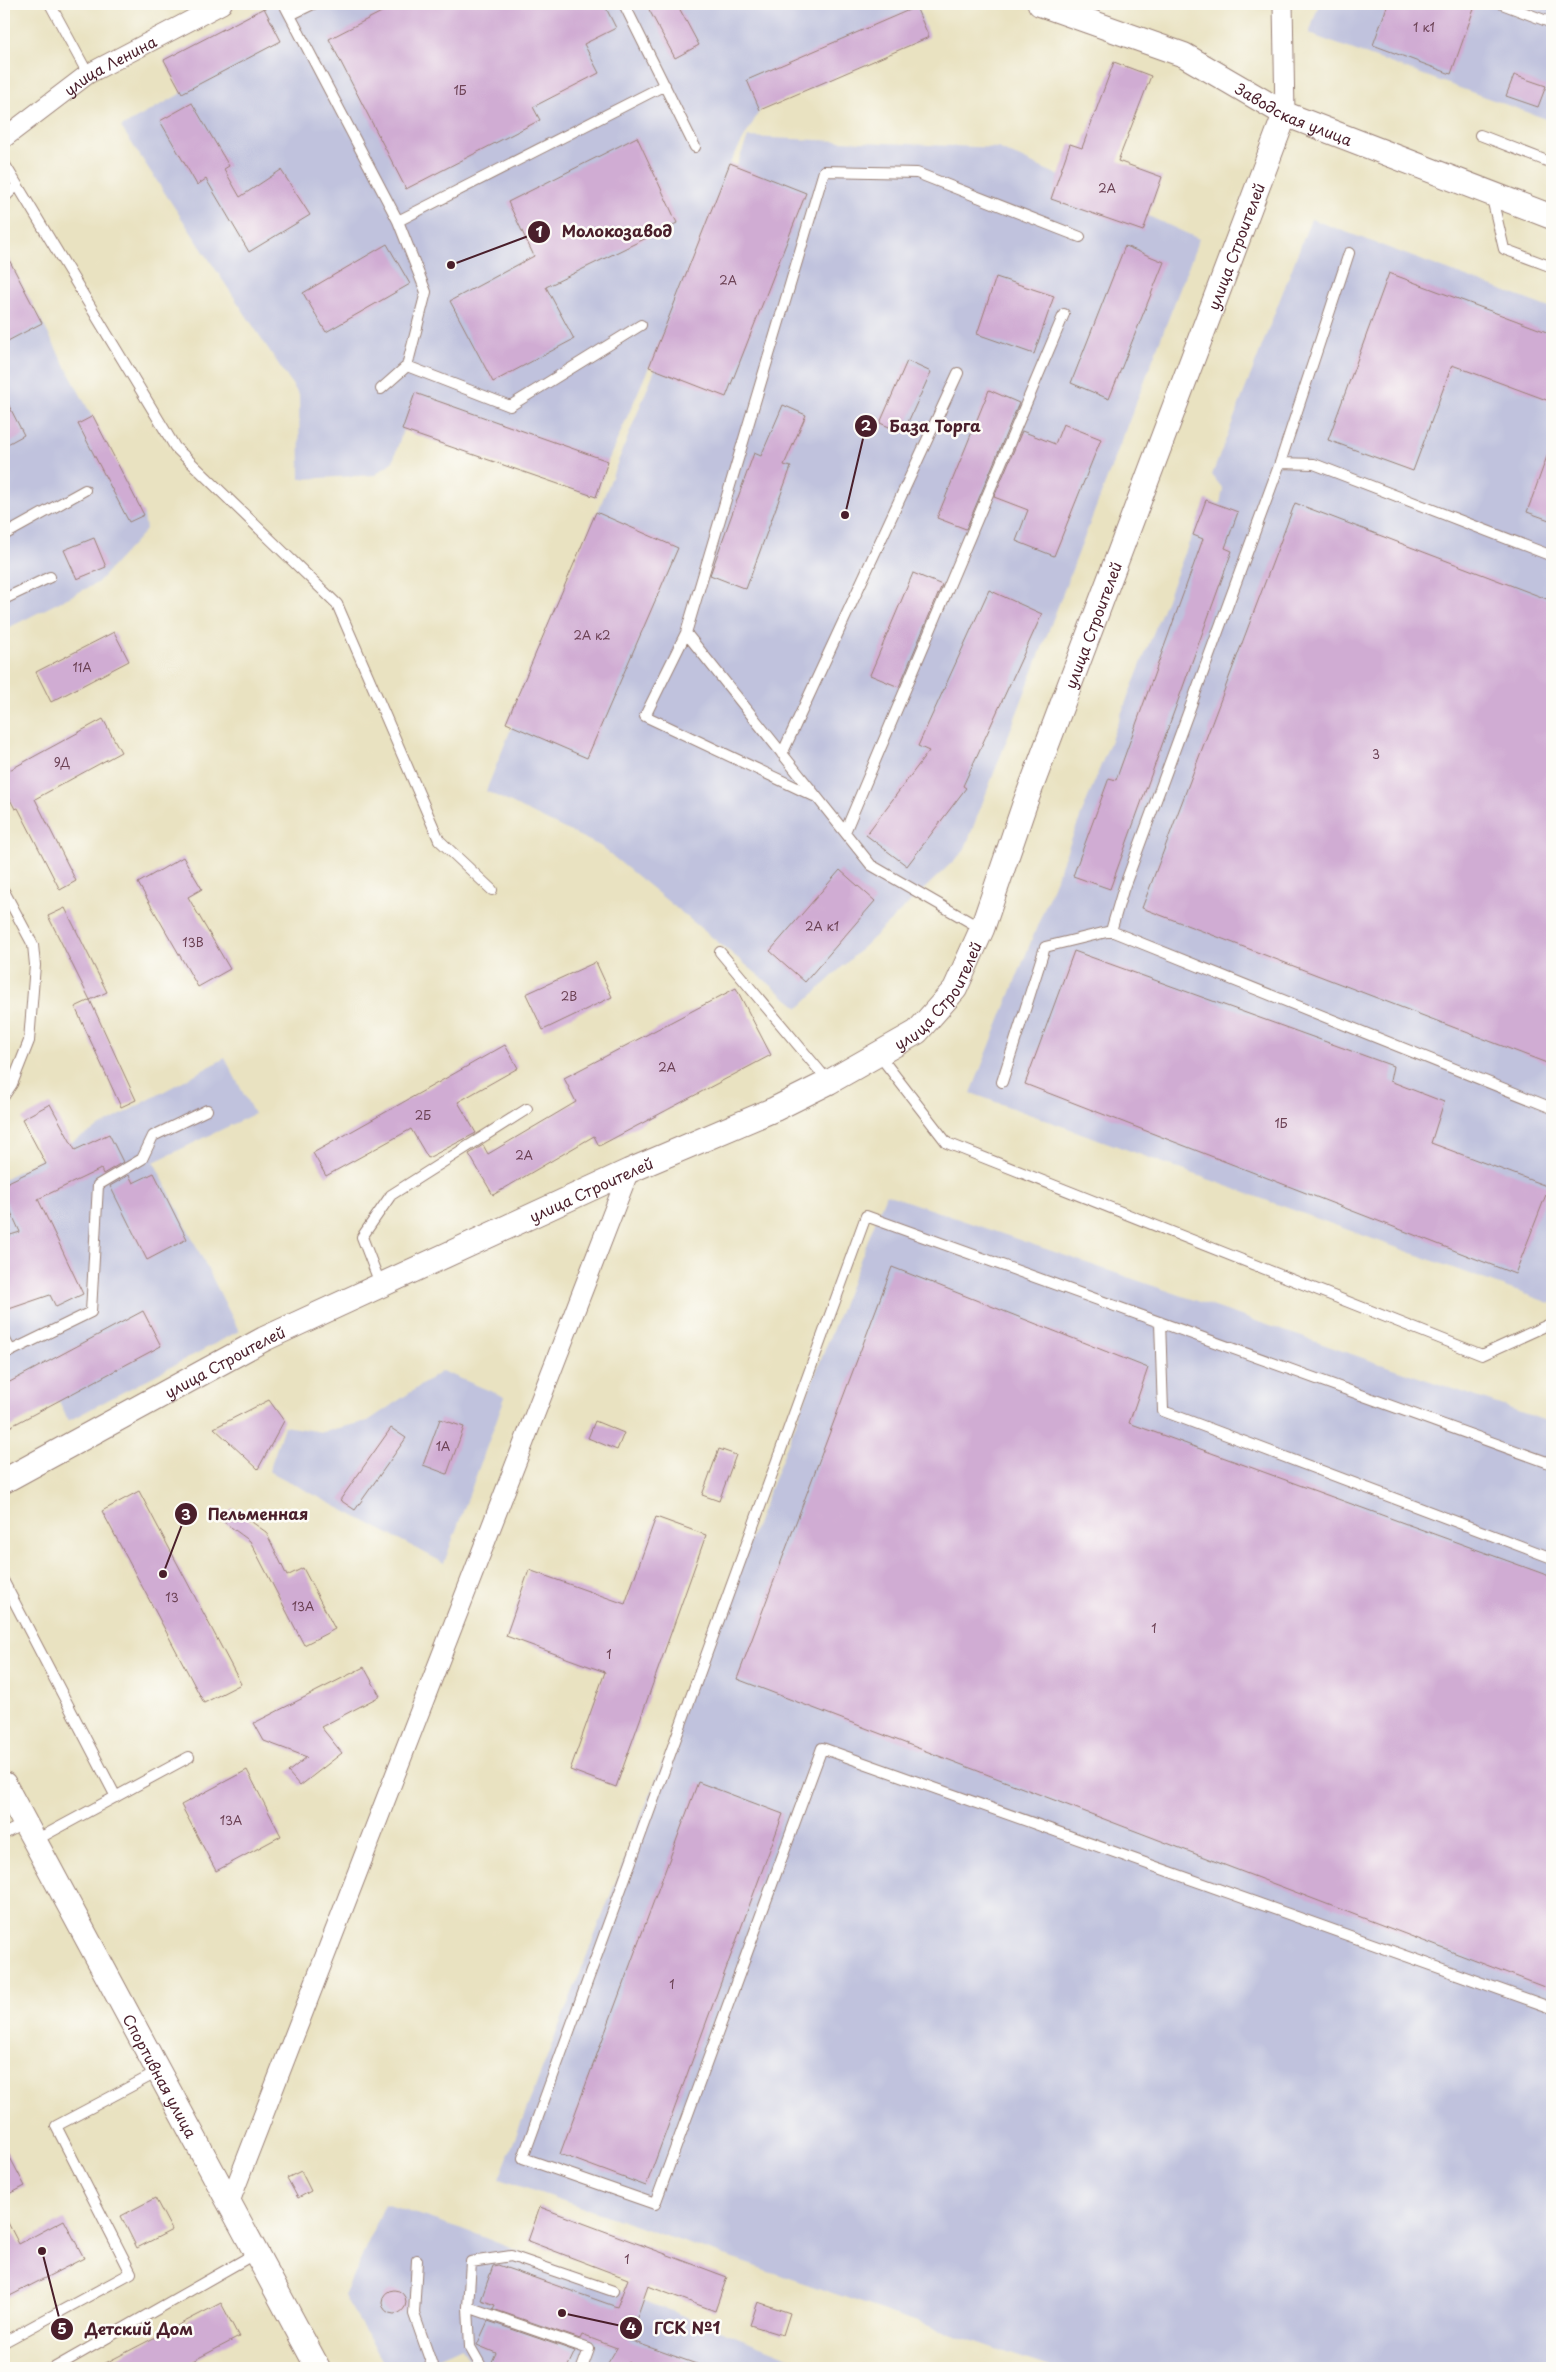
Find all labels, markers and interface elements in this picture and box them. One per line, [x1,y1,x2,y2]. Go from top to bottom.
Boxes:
house number: 1 к1 [1413,18,1435,36]
street label: улица Ленина [58,29,161,101]
street label: Заводская улица [1232,76,1357,151]
house number: 1Б [453,81,467,99]
house number: 2А [1098,179,1116,197]
street label: улица Строителей [1201,179,1270,313]
callout: Молокозавод [527,216,682,247]
text: Молокозавод [562,218,673,242]
text: 1 [535,219,543,242]
house number: 2А [719,271,737,289]
callout: База Торга [854,411,991,442]
text: 2 [861,413,872,436]
text: База Торга [889,413,981,437]
street label: улица Строителей [1058,558,1127,692]
house number: 2А к2 [573,626,611,644]
house number: 11А [72,658,92,676]
house number: 3 [1372,745,1380,763]
house number: 9Д [54,753,71,771]
house number: 2А к1 [805,917,839,935]
house number: 13В [182,933,204,951]
street label: улица Строителей [889,937,987,1055]
house number: 2В [561,987,577,1005]
house number: 2А [658,1058,676,1076]
house number: 2Б [415,1106,431,1124]
house number: 1Б [1274,1114,1288,1132]
house number: 2А [515,1146,533,1164]
street label: улица Строителей [525,1151,657,1227]
street label: улица Строителей [160,1319,289,1403]
house number: 1А [436,1437,450,1455]
callout: Пельменная [173,1499,319,1530]
text: Пельменная [208,1501,308,1525]
text: 3 [181,1502,191,1525]
house number: 13 [165,1588,179,1606]
house number: 13А [292,1597,314,1615]
house number: 1 [1151,1619,1157,1637]
house number: 1 [606,1645,612,1663]
house number: 13А [220,1811,242,1829]
house number: 1 [669,1975,675,1993]
street label: Спортивная улица [118,2009,204,2142]
house number: 1 [624,2250,630,2268]
callout: ГСК №1 [619,2313,730,2344]
callout: Детский Дом [49,2314,203,2345]
text: 4 [626,2315,636,2338]
text: ГСК №1 [654,2315,720,2339]
text: 5 [57,2316,67,2339]
text: Детский Дом [84,2316,193,2340]

